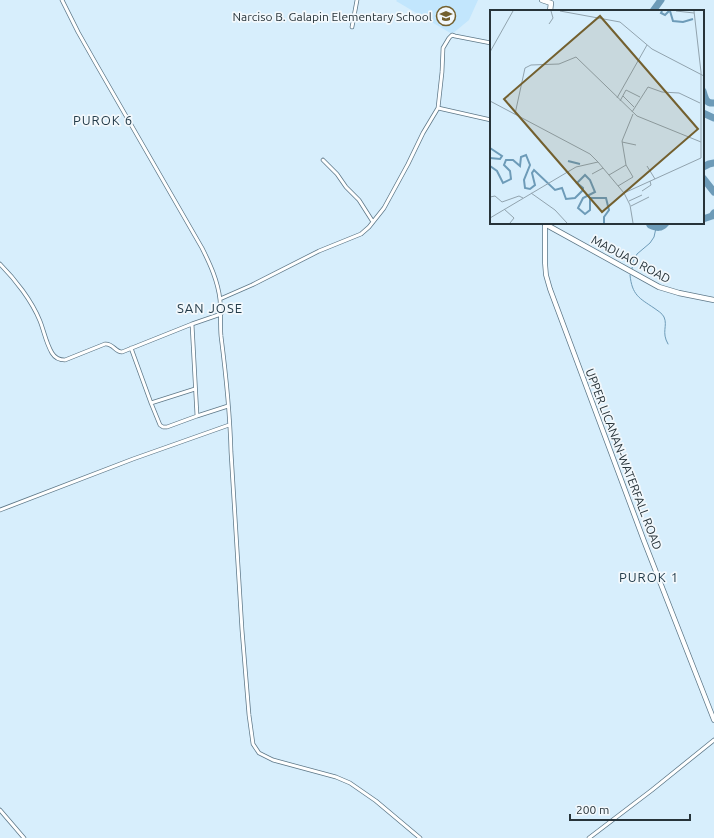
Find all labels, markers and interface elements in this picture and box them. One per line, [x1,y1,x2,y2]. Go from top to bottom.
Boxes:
school or university icon: Narciso B. Galapin Elementary School [435,5,457,27]
place label: Narciso B. Galapin Elementary School [232,10,432,23]
inset map [490,10,704,224]
district label: PUROK 6 [73,113,133,127]
street label: MADUAO ROAD [589,233,673,285]
district label: SAN JOSE [177,301,243,315]
street label: UPPER LICANAN-WATERFALL ROAD [583,367,665,551]
district label: PUROK 1 [619,570,679,584]
scale bar [570,796,690,822]
text: 200 m [576,803,609,816]

